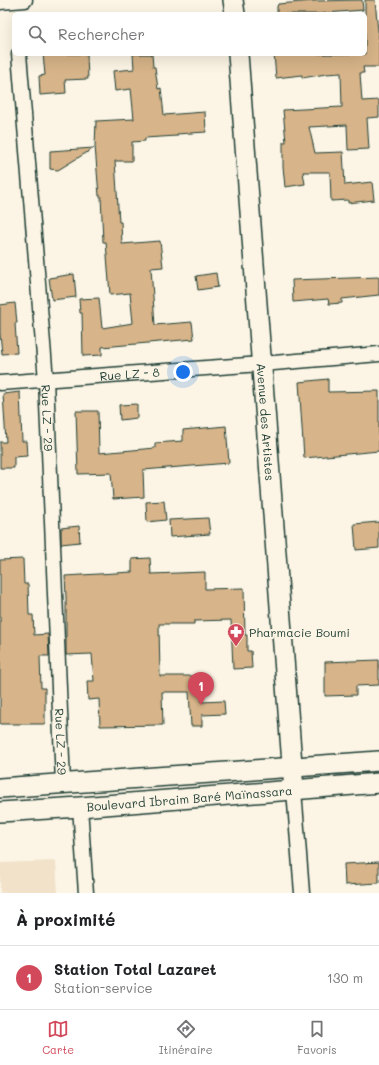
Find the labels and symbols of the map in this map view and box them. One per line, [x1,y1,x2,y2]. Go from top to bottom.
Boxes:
your location [173,362,193,382]
street label: Rue LZ - 8 [99,363,160,384]
street label: Avenue des Artistes [254,363,278,481]
street label: Rue LZ - 29 [38,384,57,451]
pharmacy icon: Pharmacie Boumi [226,622,246,647]
place label: Pharmacie Boumi [249,624,350,640]
pin: 1 [188,672,214,705]
street label: Rue LZ - 29 [52,708,71,775]
street label: Boulevard Ibraim Baré Maïnassara [86,782,293,814]

